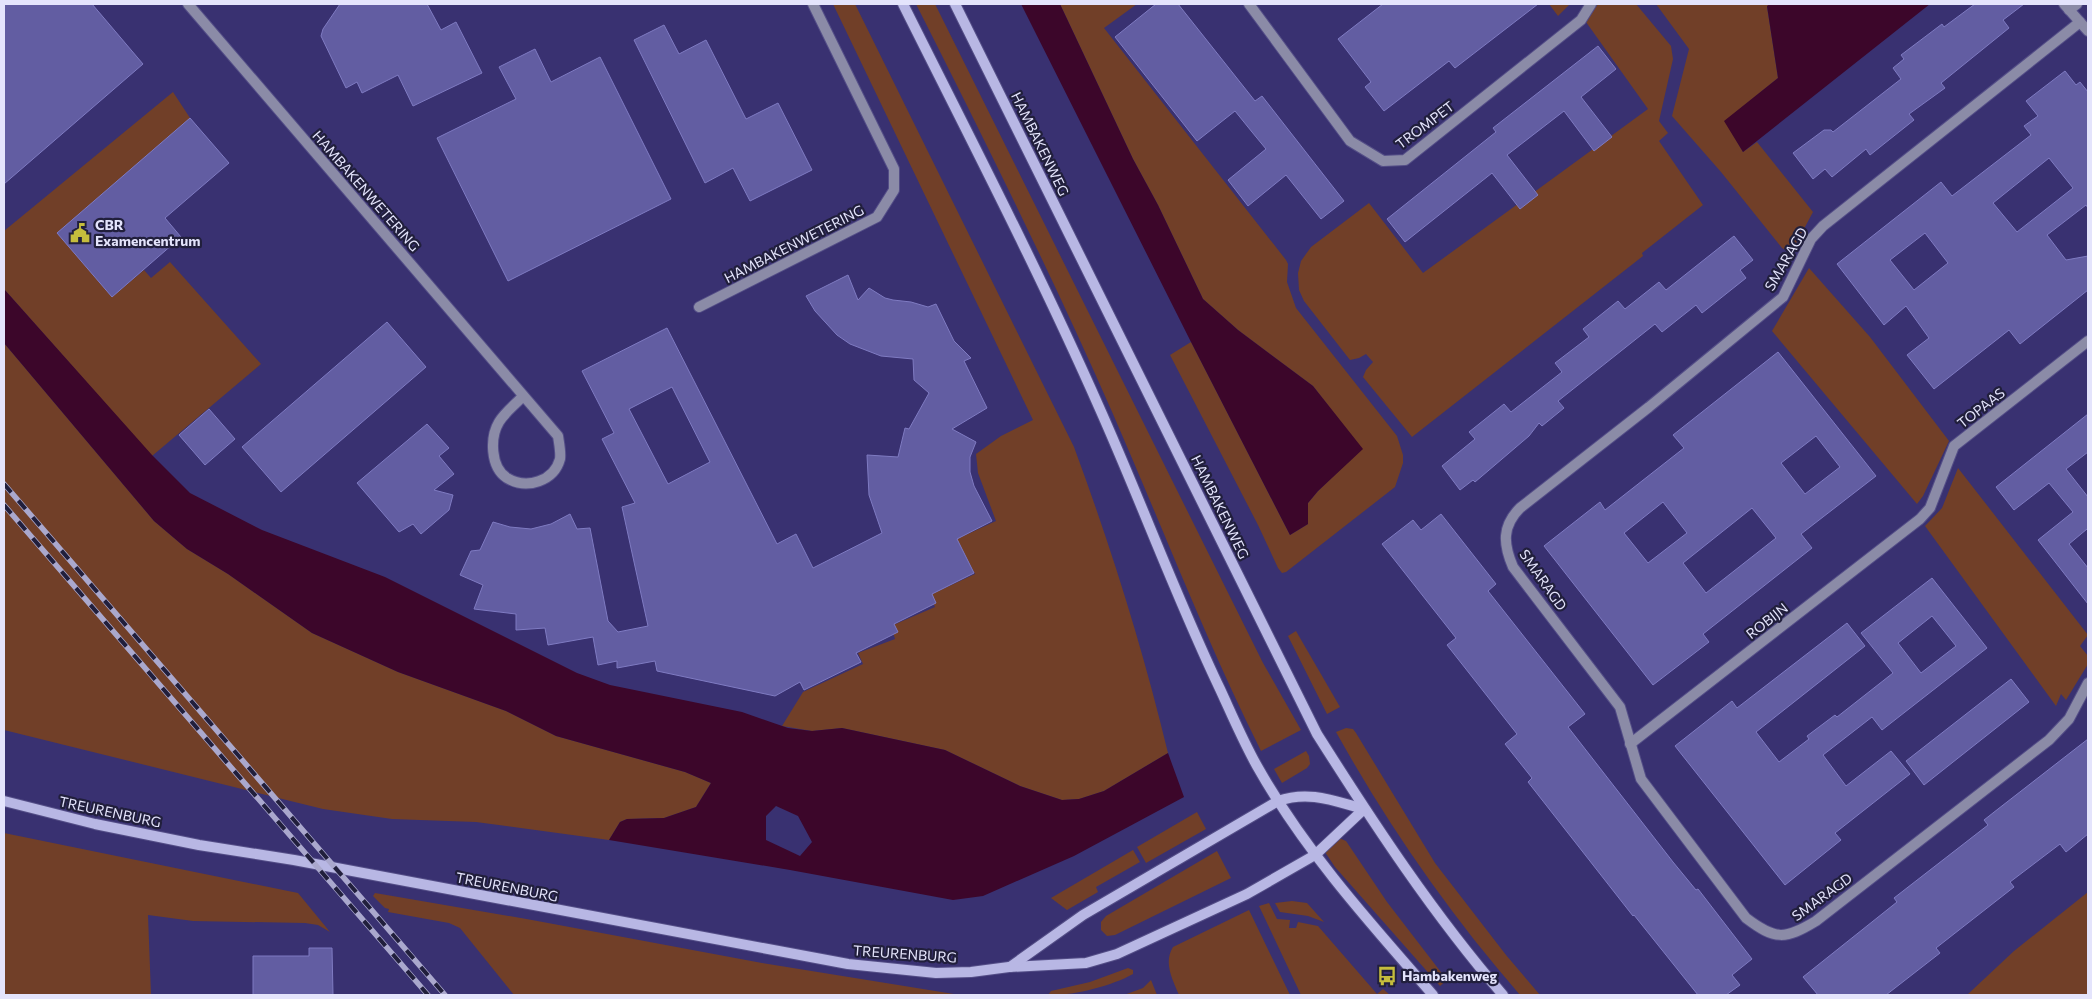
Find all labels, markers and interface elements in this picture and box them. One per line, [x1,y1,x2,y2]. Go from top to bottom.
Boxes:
street label: HAMBAKENWEG [1008,89,1073,198]
street label: TROMPET [1392,97,1457,152]
street label: HAMBAKENWETERING [309,127,423,255]
street label: HAMBAKENWETERING [721,201,866,286]
place label: CBR Examencentrum [95,216,201,249]
public building icon: CBR Examencentrum [69,222,91,244]
street label: SMARAGD [1761,224,1811,294]
street label: TOPAAS [1954,384,2008,431]
street label: HAMBAKENWEG [1188,452,1253,561]
street label: SMARAGD [1516,546,1571,613]
street label: ROBIJN [1742,599,1791,642]
street label: TREURENBURG [58,792,163,831]
street label: TREURENBURG [455,868,560,905]
street label: SMARAGD [1788,869,1855,924]
street label: TREURENBURG [853,941,957,966]
bus stop icon: Hambakenweg [1376,965,1398,987]
place label: Hambakenweg [1402,967,1497,984]

